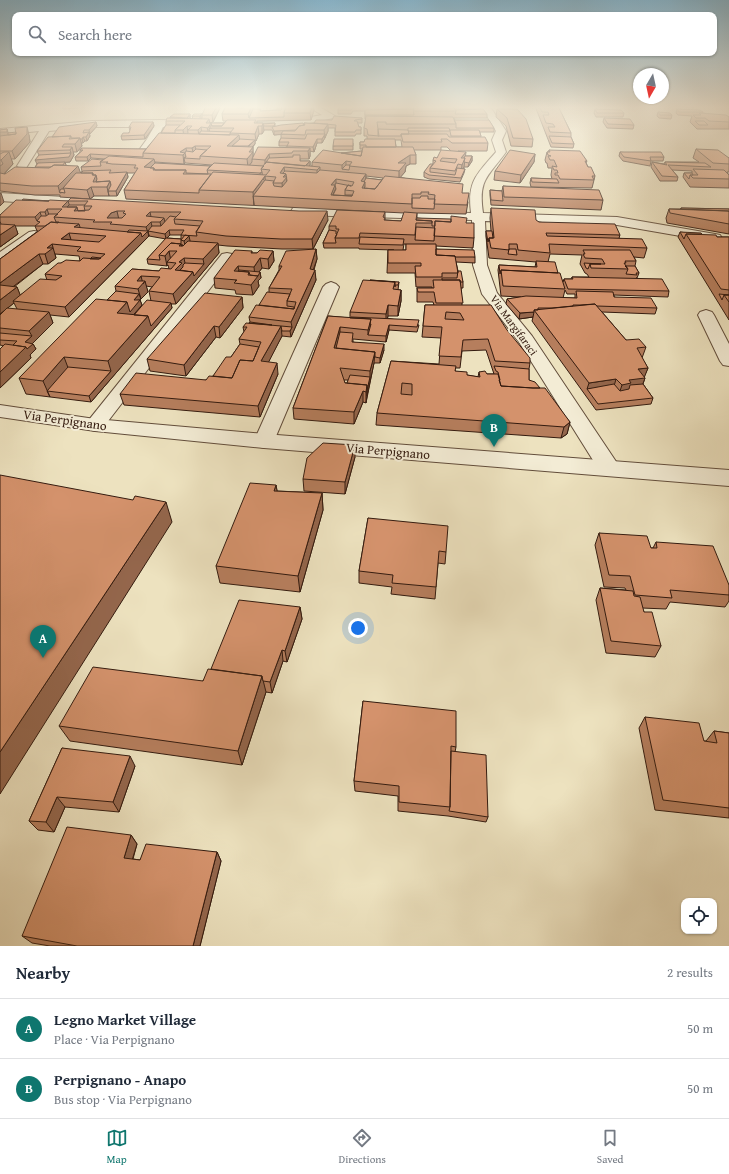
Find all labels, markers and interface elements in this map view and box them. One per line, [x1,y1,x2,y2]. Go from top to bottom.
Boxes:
search box [12,12,717,56]
icon: search [26,23,48,45]
text: Search here [58,24,132,45]
north arrow [633,68,669,104]
street label: Via Margifaraci [487,291,541,359]
street label: Via Perpignano [22,405,108,435]
pin: B [481,414,507,447]
street label: Via Perpignano [345,438,431,464]
your location [348,618,368,638]
pin: A [30,625,56,658]
map controls [681,898,717,934]
button: locate [681,898,717,934]
text: Nearby [16,960,70,985]
text: 2 results [667,963,713,982]
text: Legno Market Village [54,1009,196,1030]
text: A [25,1019,33,1038]
text: 50 m [687,1019,713,1038]
text: Place · Via Perpignano [54,1030,175,1049]
text: Perpignano - Anapo [54,1069,186,1090]
text: B [25,1079,33,1098]
text: 50 m [687,1079,713,1098]
text: Bus stop · Via Perpignano [54,1090,192,1109]
tab: Map [106,1127,128,1167]
tab: Directions [339,1127,386,1167]
tab: Saved [597,1127,623,1167]

